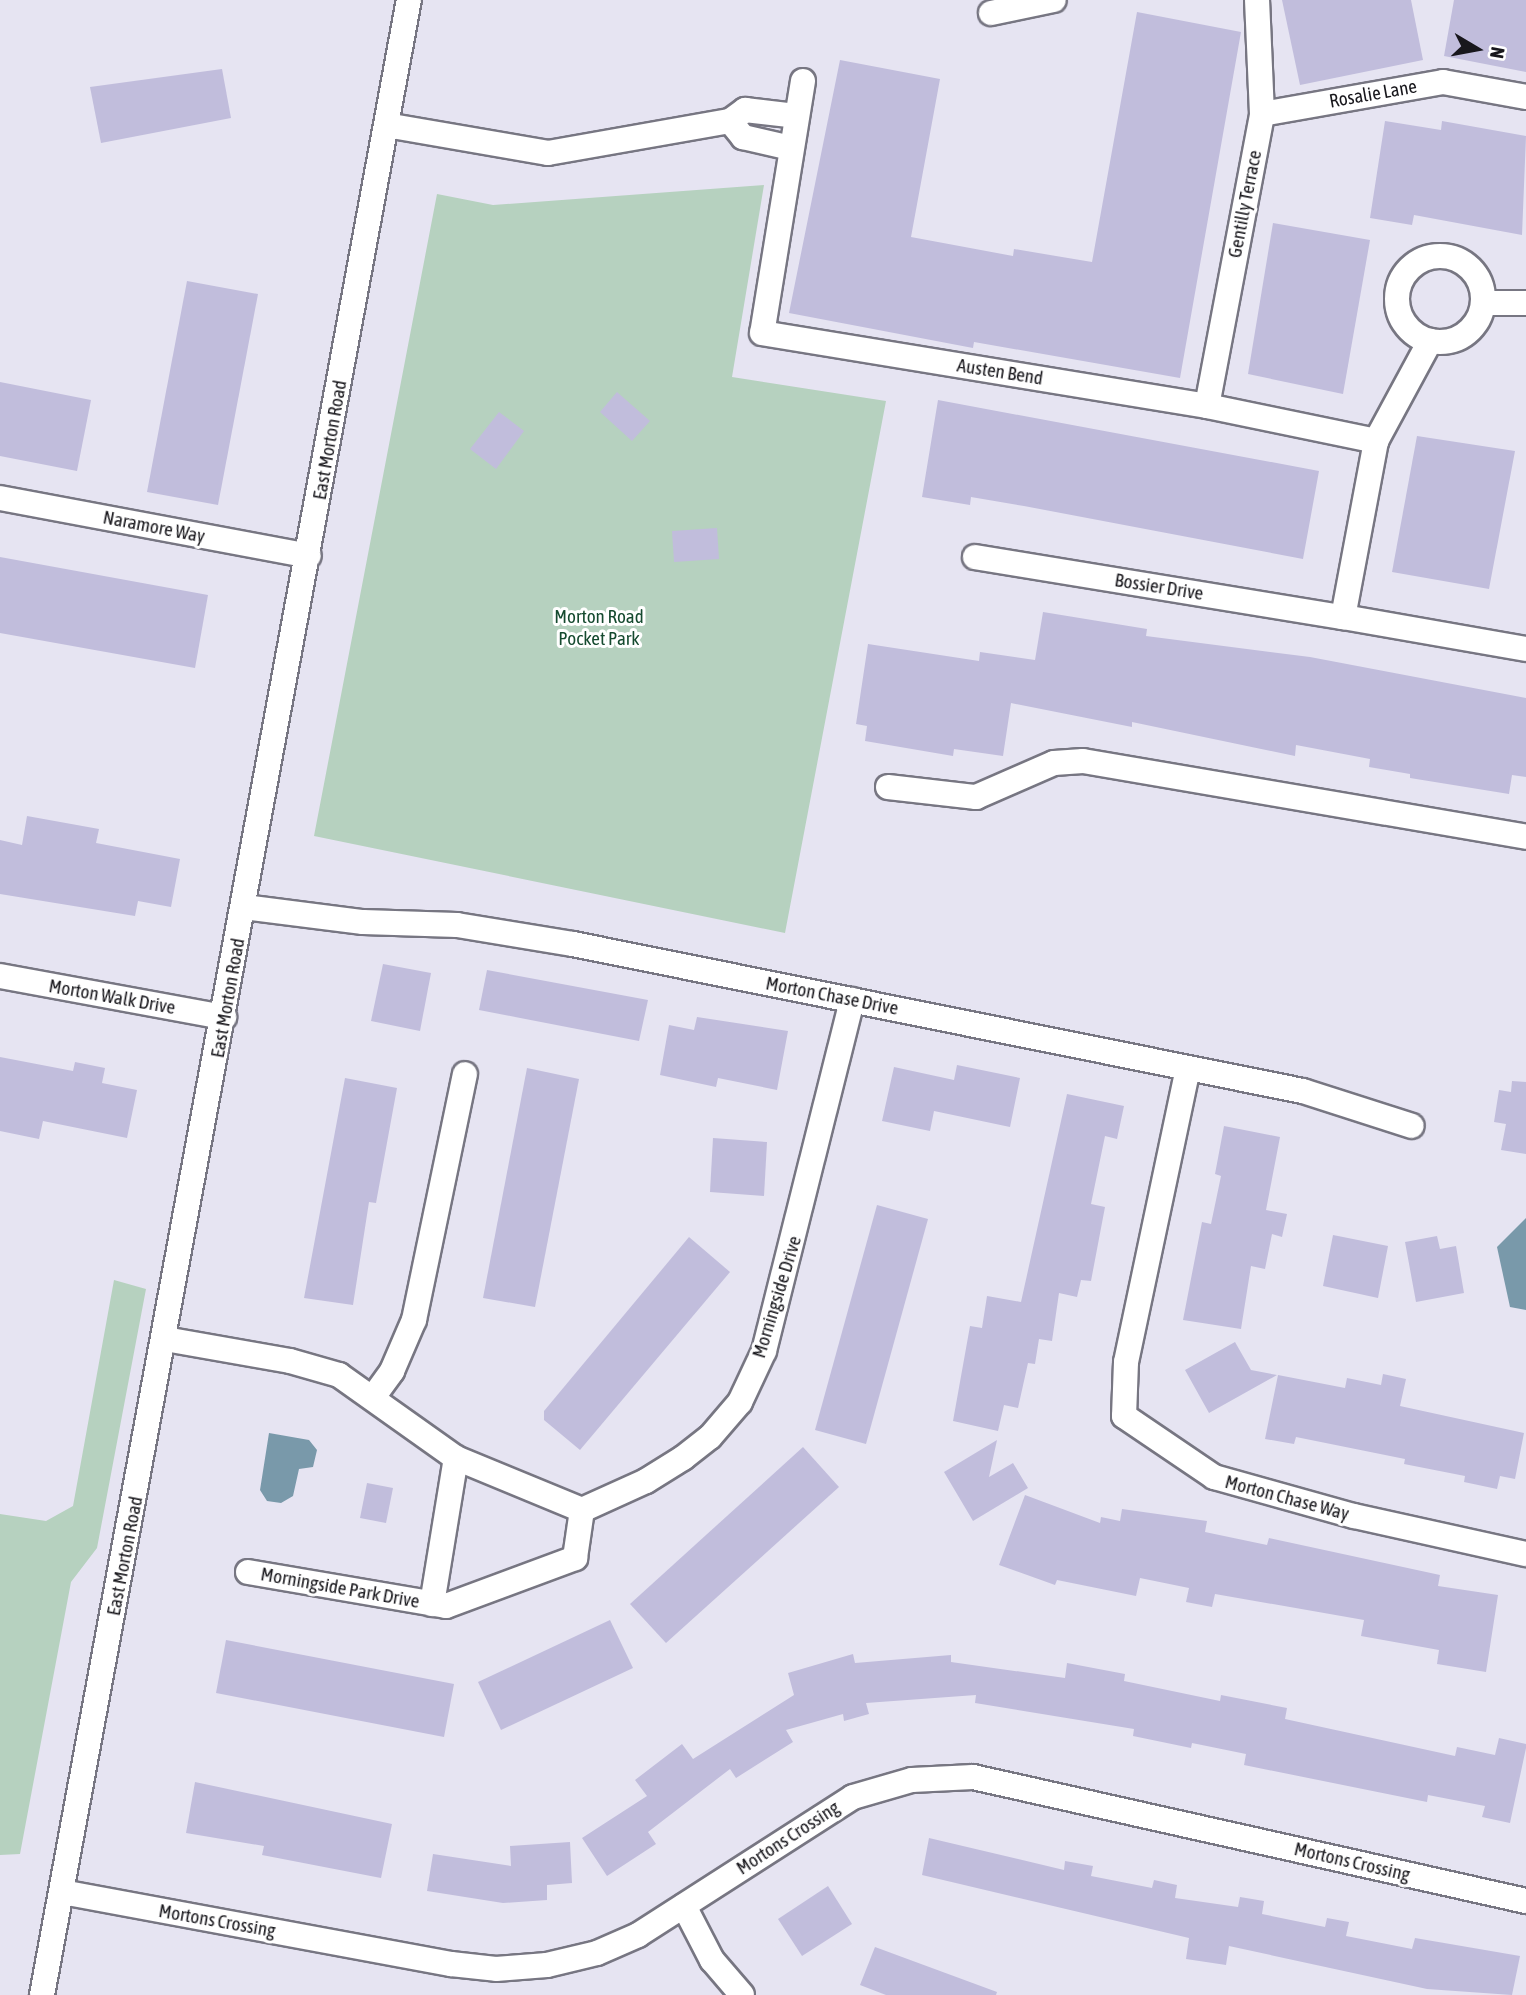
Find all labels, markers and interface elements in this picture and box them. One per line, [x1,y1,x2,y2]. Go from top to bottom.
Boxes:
north arrow [1442,14,1512,84]
text: N [1486,45,1509,60]
street label: Rosalie Lane [1327,75,1419,113]
street label: Gentilly Terrace [1223,148,1267,260]
street label: Austen Bend [955,354,1045,390]
street label: East Morton Road [308,378,352,502]
street label: Naramore Way [101,506,207,548]
street label: Bossier Drive [1113,569,1205,605]
park label: Morton Road Pocket Park [554,606,644,650]
street label: East Morton Road [206,936,250,1060]
street label: Morton Chase Drive [764,972,900,1020]
street label: Morton Walk Drive [47,975,177,1019]
street label: Morningside Drive [748,1233,806,1361]
street label: Morton Chase Way [1222,1470,1352,1526]
street label: East Morton Road [102,1494,148,1618]
street label: Morningside Park Drive [259,1563,421,1613]
street label: Mortons Crossing [732,1796,844,1880]
street label: Mortons Crossing [1292,1838,1412,1886]
street label: Mortons Crossing [157,1900,277,1942]

